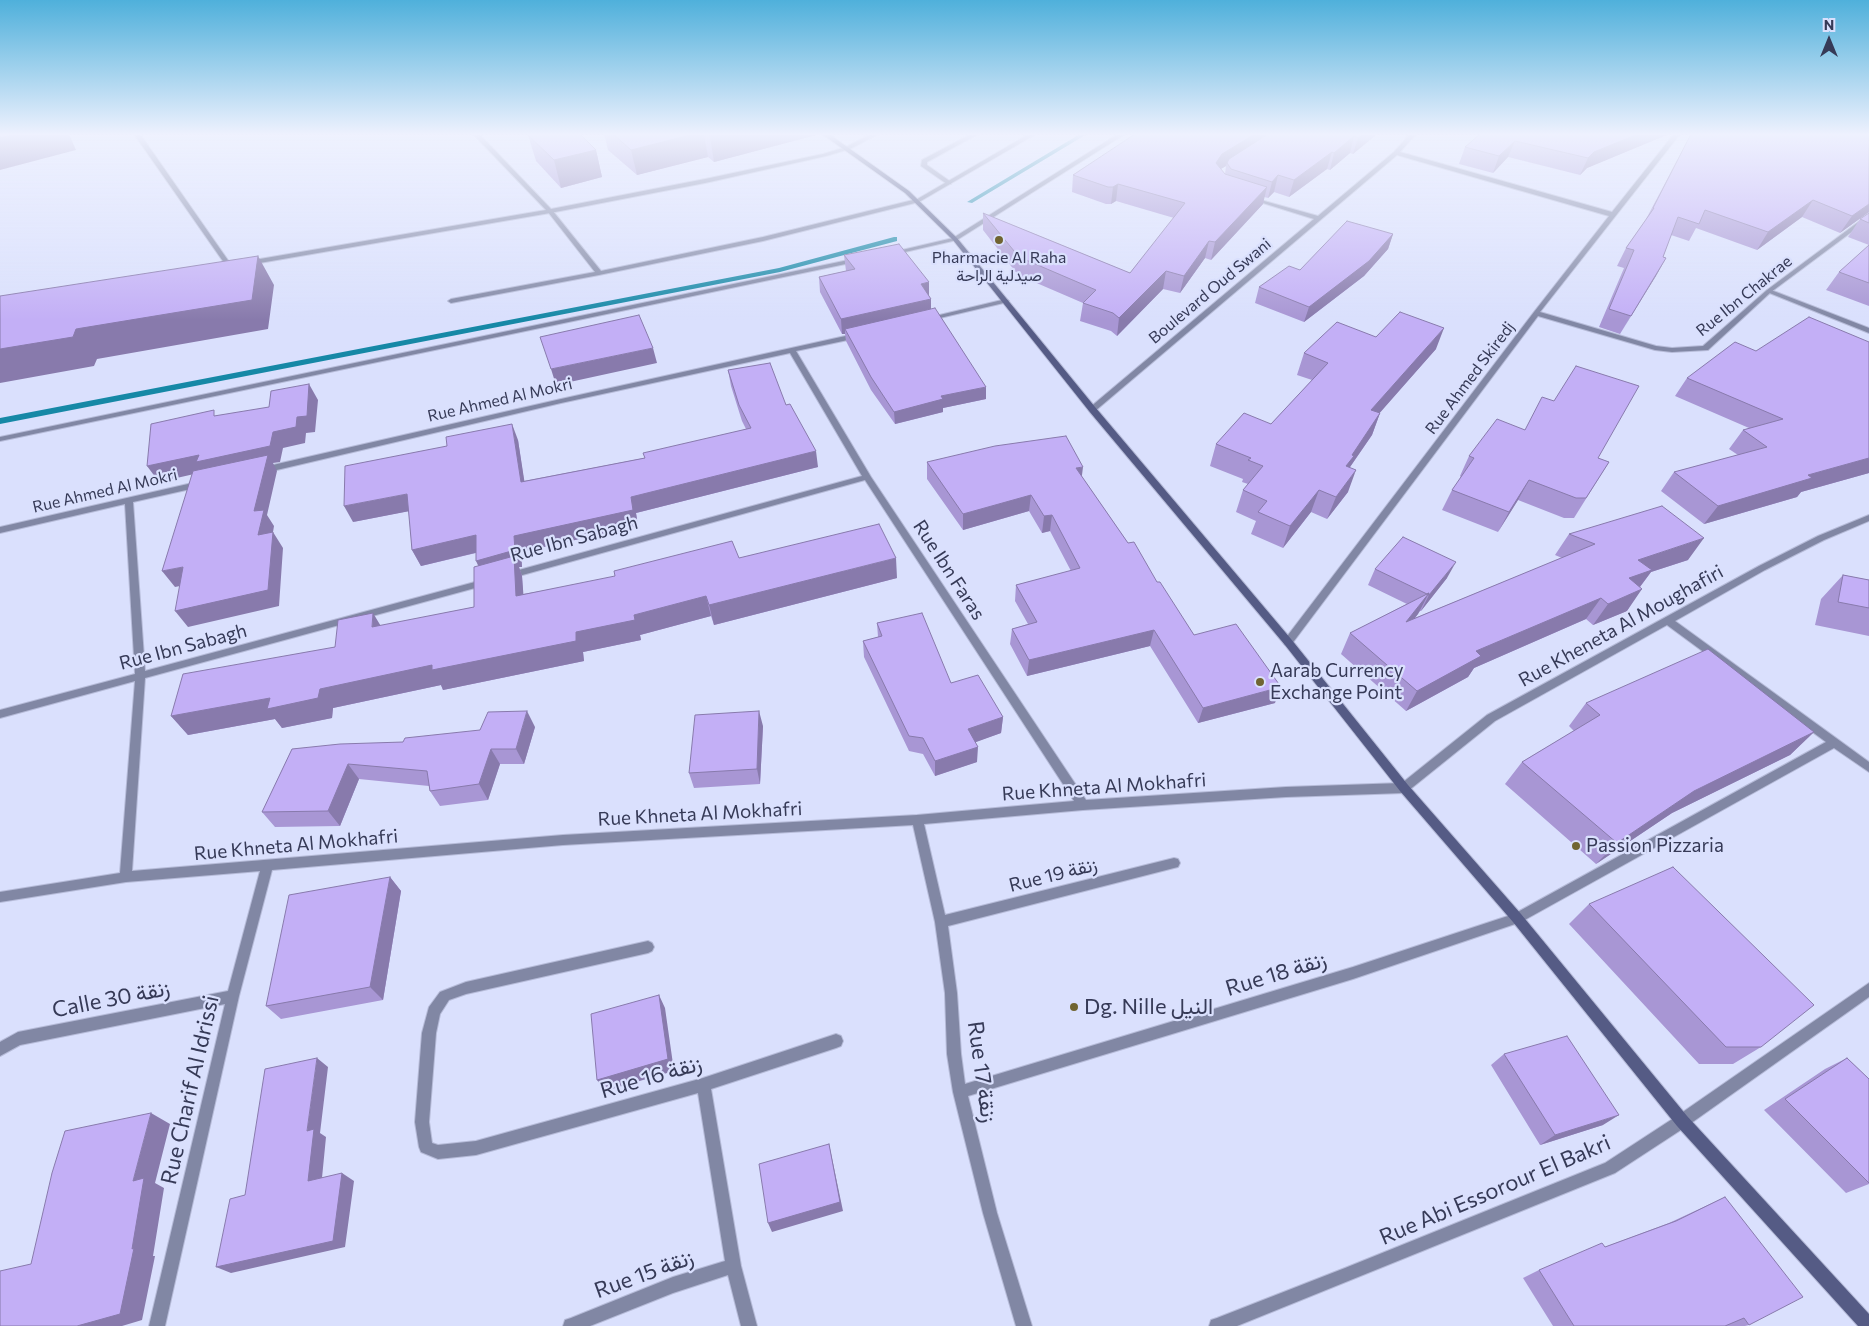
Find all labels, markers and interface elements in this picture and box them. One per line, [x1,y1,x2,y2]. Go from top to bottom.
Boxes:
north arrow [1804,15,1854,65]
text: N [1824,16,1834,33]
marker: Pharmacie Al Raha صيدلية الراحة [993,234,1005,246]
street label: Boulevard Oud Swani [1145,234,1275,348]
place label: Pharmacie Al Raha صيدلية الراحة [932,248,1066,286]
street label: Rue Ibn Chakrae [1692,252,1796,340]
street label: Rue Ahmed Skiredj [1421,318,1519,438]
street label: Rue Ahmed Al Mokri [426,374,574,426]
street label: Rue Ahmed Al Mokri [31,465,179,517]
street label: Rue Ibn Sabagh [508,511,640,567]
street label: Rue Ibn Faras [908,516,990,624]
street label: Rue Kheneta Al Moughafiri [1515,560,1727,692]
street label: Rue Ibn Sabagh [117,619,249,675]
place label: Aarab Currency Exchange Point [1270,660,1404,704]
marker: Aarab Currency Exchange Point [1254,676,1266,688]
street label: Rue Khneta Al Mokhafri [1001,768,1207,806]
street label: Rue Khneta Al Mokhafri [597,797,803,831]
street label: Rue Khneta Al Mokhafri [193,825,399,865]
place label: Passion Pizzaria [1586,835,1724,857]
marker: Passion Pizzaria [1570,840,1582,852]
street label: Rue 19 زنقة [1007,853,1099,897]
street label: Rue 18 زنقة [1222,946,1330,1002]
street label: Calle 30 زنقة [50,975,172,1023]
street label: Rue Charif Al Idrissi [155,993,225,1187]
place label: Dg. Nille النيل [1084,994,1213,1020]
marker: Dg. Nille النيل [1068,1001,1080,1013]
street label: Rue 17 زنقة [962,1019,1002,1125]
street label: Rue 16 زنقة [597,1050,705,1104]
street label: Rue Abi Essorour El Bakri [1375,1129,1615,1251]
street label: Rue 15 زنقة [591,1244,697,1304]

